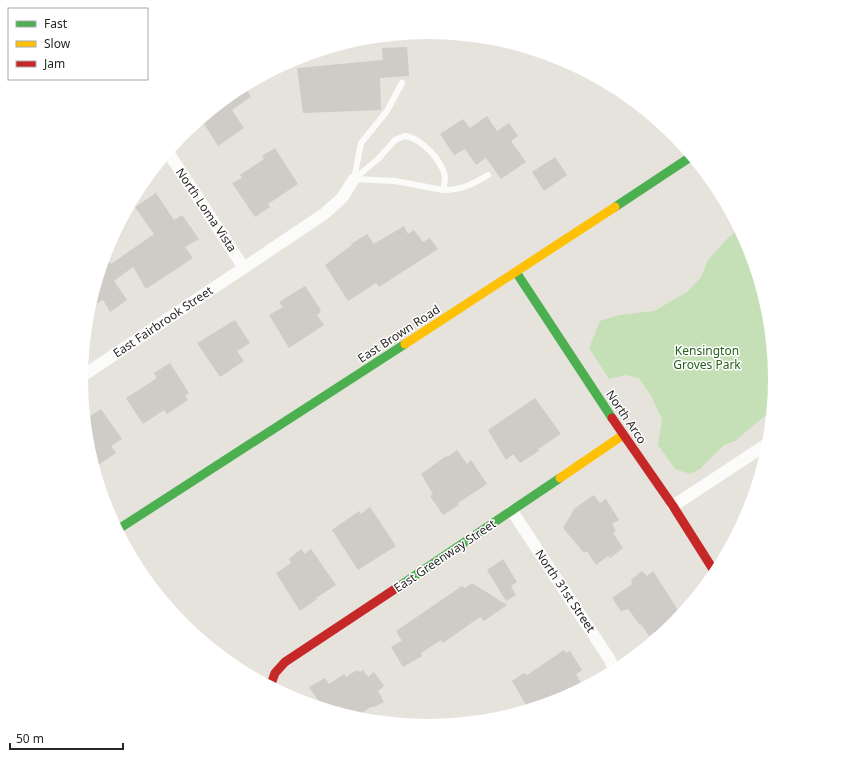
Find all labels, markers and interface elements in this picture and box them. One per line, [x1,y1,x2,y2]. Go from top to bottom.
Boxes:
legend [8,8,148,80]
text: Fast [44,15,68,32]
text: Slow [44,35,71,52]
text: Jam [43,55,65,72]
street label: North Loma Vista [172,164,241,255]
street label: East Fairbrook Street [109,281,217,361]
street label: East Brown Road [354,301,443,367]
park label: Kensington Groves Park [673,342,741,373]
street label: North Arco [602,386,651,447]
street label: East Greenway Street [390,515,500,596]
street label: North 31st Street [531,546,600,636]
scale bar [10,725,123,751]
text: 50 m [16,730,44,747]

